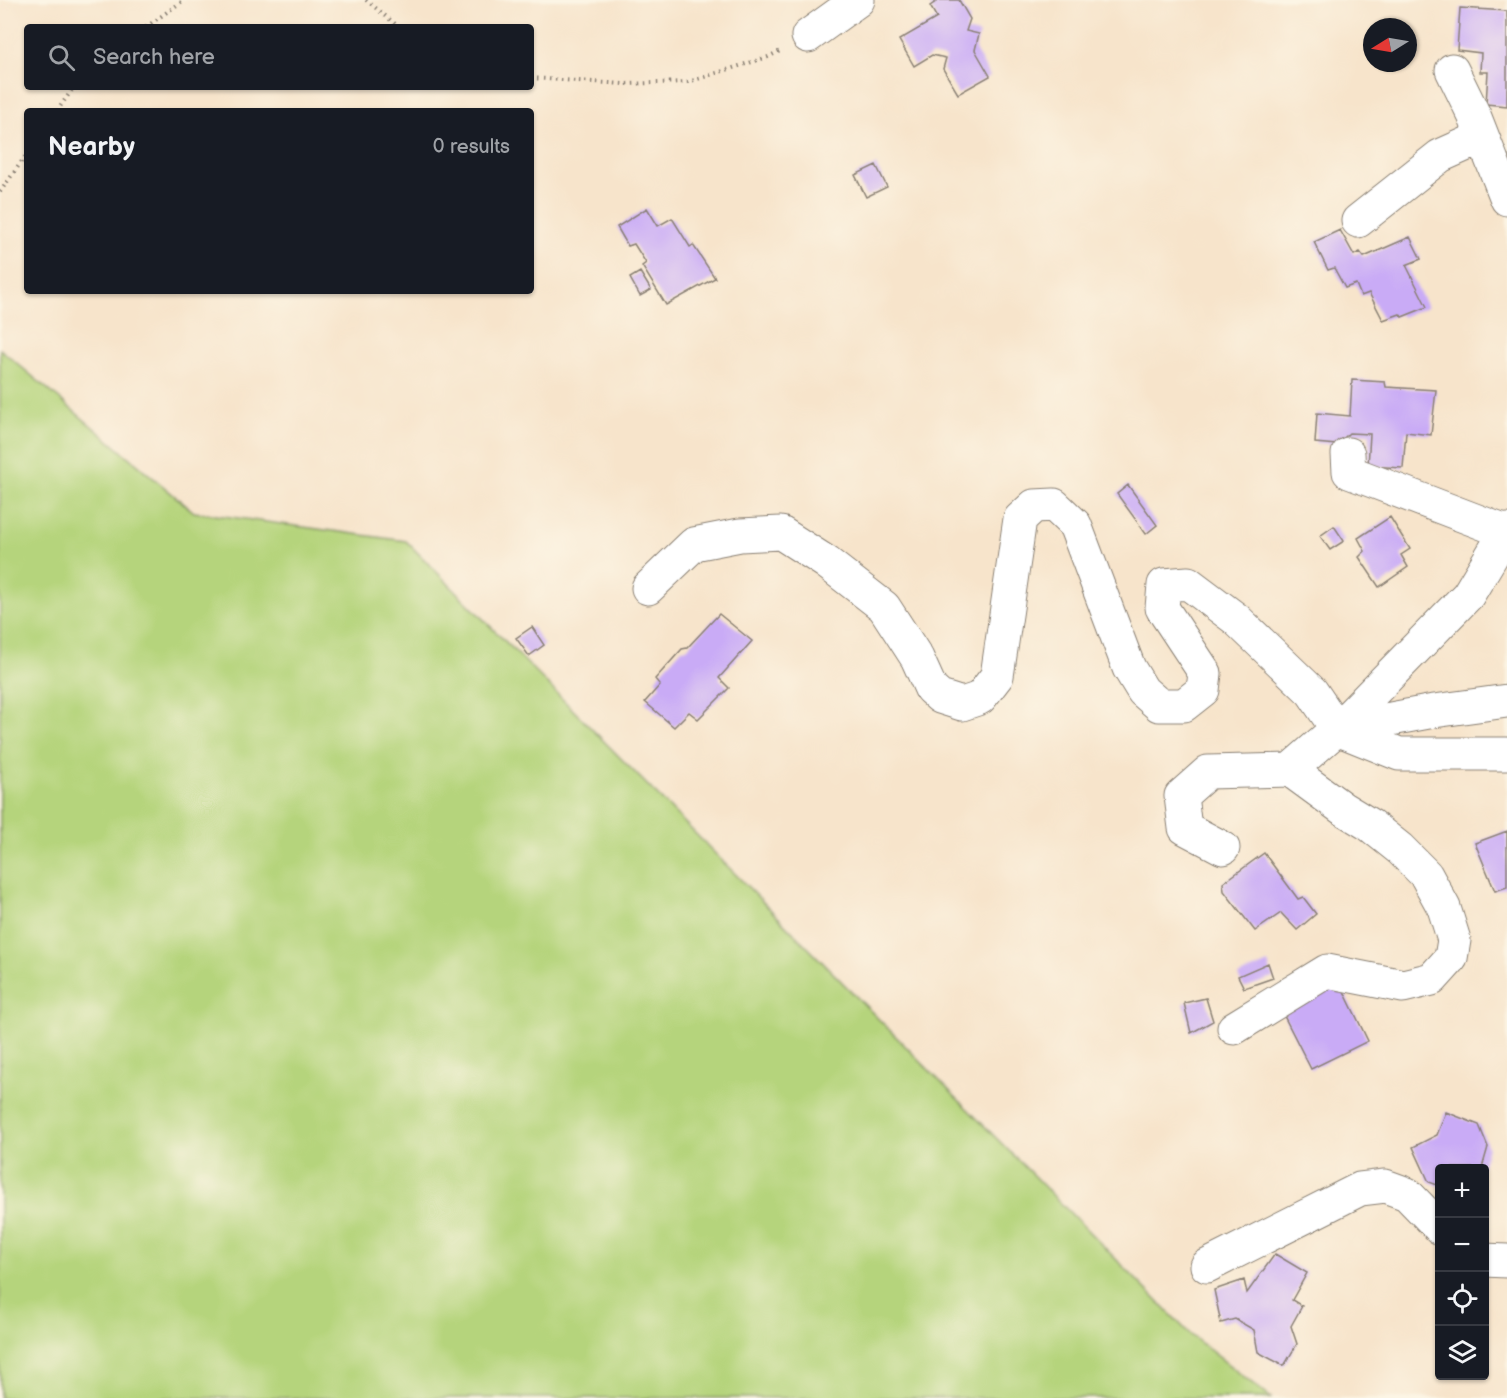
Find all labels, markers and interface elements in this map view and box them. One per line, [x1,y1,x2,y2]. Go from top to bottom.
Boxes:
north arrow [1363,18,1417,72]
search box [24,24,534,90]
icon: search [45,41,78,74]
text: Search here [93,44,215,71]
text: Nearby [48,132,135,163]
text: 0 results [433,135,510,159]
map controls [1435,1164,1489,1380]
button: + [1435,1164,1489,1218]
button: − [1435,1218,1489,1272]
button: locate [1435,1272,1489,1326]
button: layers [1435,1326,1489,1380]

